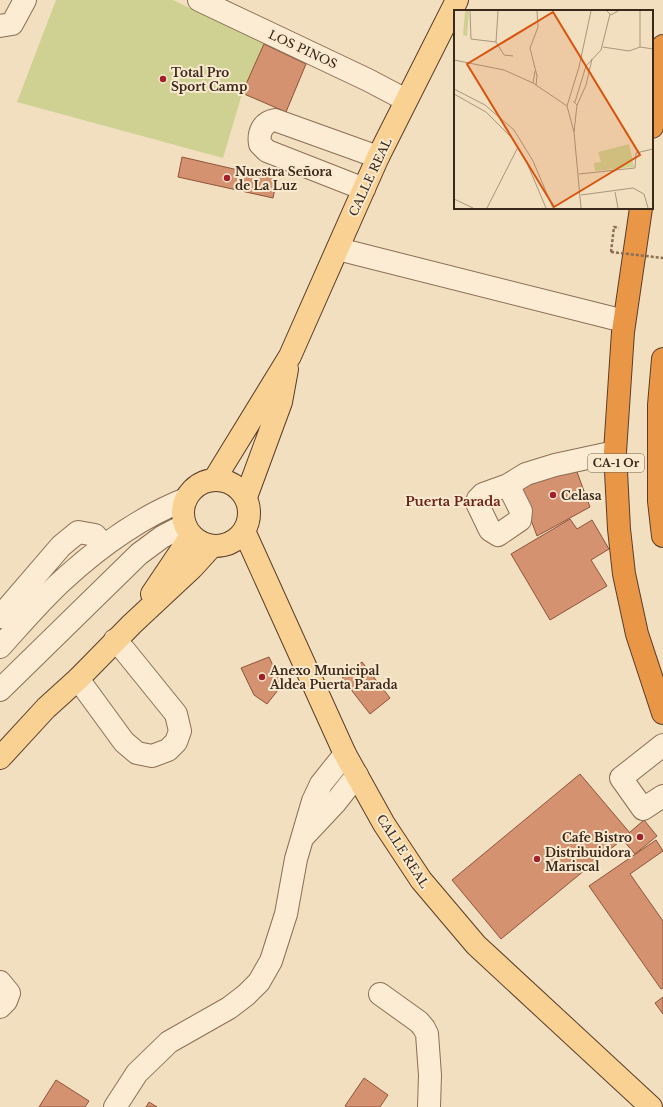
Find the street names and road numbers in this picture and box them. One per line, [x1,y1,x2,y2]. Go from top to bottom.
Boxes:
street label: LOS PINOS [266,27,340,72]
street label: CALLE REAL [345,135,395,219]
road number: CA-1 Or [588,454,644,472]
street label: CALLE REAL [374,811,432,891]

